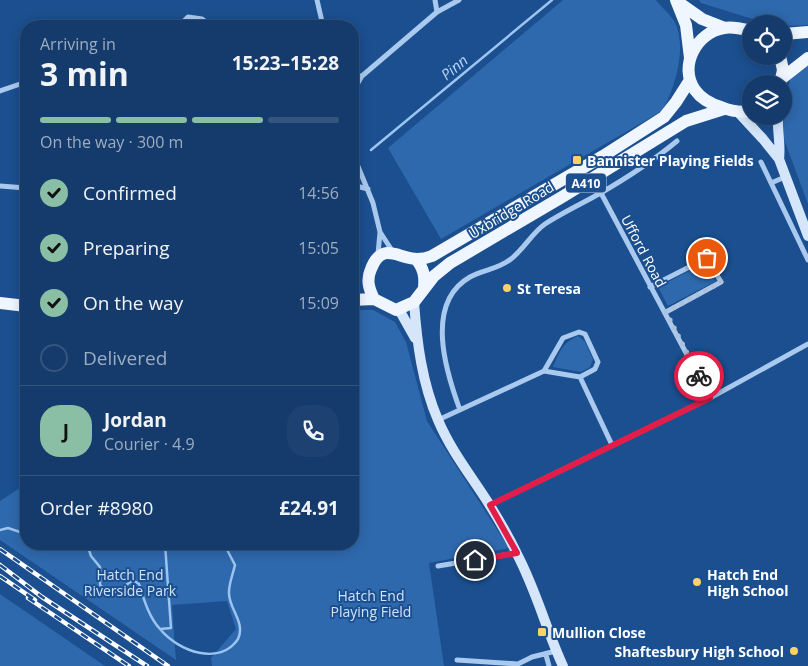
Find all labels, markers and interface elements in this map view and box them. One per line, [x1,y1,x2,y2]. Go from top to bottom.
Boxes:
map controls [742,15,792,125]
button: locate [742,15,792,65]
text: Arriving in [40,33,116,55]
text: 15:23–15:28 [232,50,339,76]
water label: Pinn [436,50,472,84]
text: 3 min [40,52,129,95]
button: layers [742,75,792,125]
text: On the way · 300 m [40,131,183,153]
place label: Bannister Playing Fields [587,151,754,170]
marker: Bannister Playing Fields [571,154,583,166]
road number: A410 [566,174,606,192]
street label: Uxbridge Road [465,177,557,243]
icon: check [40,179,68,207]
text: Confirmed [83,180,177,206]
text: 14:56 [298,182,339,204]
street label: Ufford Road [617,211,671,291]
icon: check [40,234,68,262]
text: Preparing [83,235,170,261]
text: 15:05 [298,237,339,259]
pin [686,237,728,279]
icon: bag [693,244,721,272]
place label: St Teresa [517,279,581,298]
marker: St Teresa [501,282,513,294]
icon: check [40,289,68,317]
text: On the way [83,290,183,316]
text: 15:09 [298,292,339,314]
text: Delivered [83,345,167,371]
courier [674,351,724,401]
icon: bike [685,362,713,390]
button: phone [287,405,339,457]
text: Jordan [104,407,167,433]
text: J [63,418,69,444]
text: Courier · 4.9 [104,433,195,455]
text: Order #8980 [40,495,153,521]
text: £24.91 [279,495,339,521]
pin [454,539,496,581]
icon: home [461,546,489,574]
park label: Hatch End Riverside Park [84,565,177,600]
place label: Hatch End High School [707,565,788,600]
marker: Hatch End High School [691,576,703,588]
park label: Hatch End Playing Field [331,586,411,621]
place label: Mullion Close [552,623,646,642]
marker: Mullion Close [536,626,548,638]
place label: Shaftesbury High School [614,642,784,661]
marker: Shaftesbury High School [788,645,800,657]

